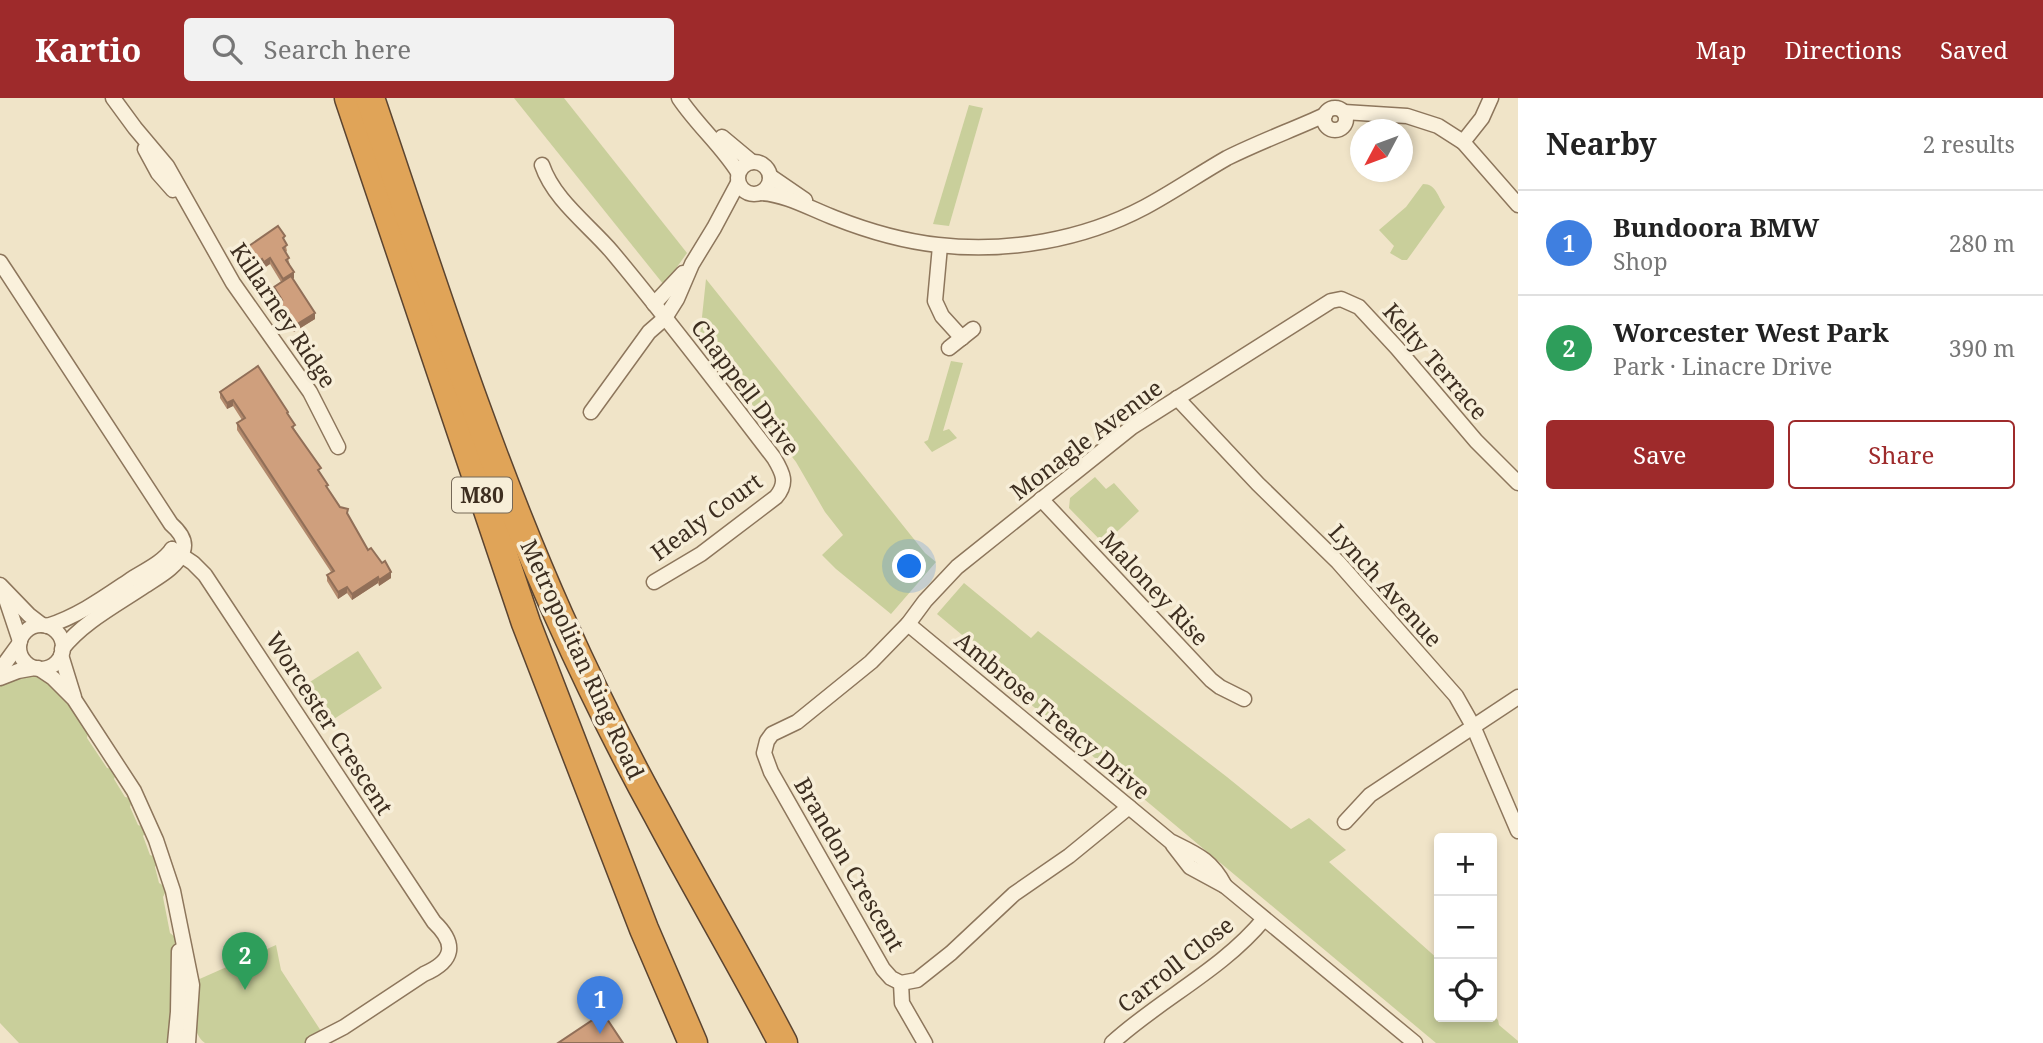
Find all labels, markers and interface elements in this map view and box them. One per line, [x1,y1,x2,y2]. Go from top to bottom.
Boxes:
search box [184,18,674,81]
text: Kartio [35,27,142,72]
icon: search [208,30,246,68]
text: Search here [264,31,411,67]
text: Map [1696,33,1747,66]
text: Directions [1785,33,1902,66]
text: Saved [1940,33,2008,66]
north arrow [1350,119,1413,182]
text: Nearby [1546,123,1657,164]
text: 2 results [1922,128,2015,160]
text: Bundoora BMW [1613,209,1819,245]
text: 1 [1563,227,1576,259]
text: 280 m [1949,227,2015,259]
street label: Killarney Ridge [224,236,344,394]
text: Shop [1613,245,1668,277]
street label: Kelty Terrace [1376,296,1496,426]
street label: Chappell Drive [684,312,808,462]
text: Worcester West Park [1613,314,1889,350]
text: 2 [1563,332,1576,364]
text: 390 m [1949,332,2015,364]
text: Park · Linacre Drive [1613,350,1832,382]
street label: Monagle Avenue [1003,371,1169,507]
button: Save [1546,420,1774,489]
button: Share [1788,420,2015,489]
street label: Healy Court [644,465,768,567]
road number: M80 [452,478,512,512]
street label: Lynch Avenue [1322,516,1450,654]
street label: Maloney Rise [1093,524,1217,652]
street label: Metropolitan Ring Road [513,534,653,784]
your location [892,549,926,583]
street label: Ambrose Treacy Drive [949,624,1157,806]
street label: Worcester Crescent [259,625,401,821]
street label: Brandon Crescent [787,771,913,957]
map controls [1434,833,1497,1022]
button: + [1434,833,1497,896]
button: − [1434,896,1497,959]
street label: Carroll Close [1110,908,1240,1020]
pin: 2 [222,932,268,990]
button: locate [1434,959,1497,1022]
pin: 1 [577,976,623,1034]

